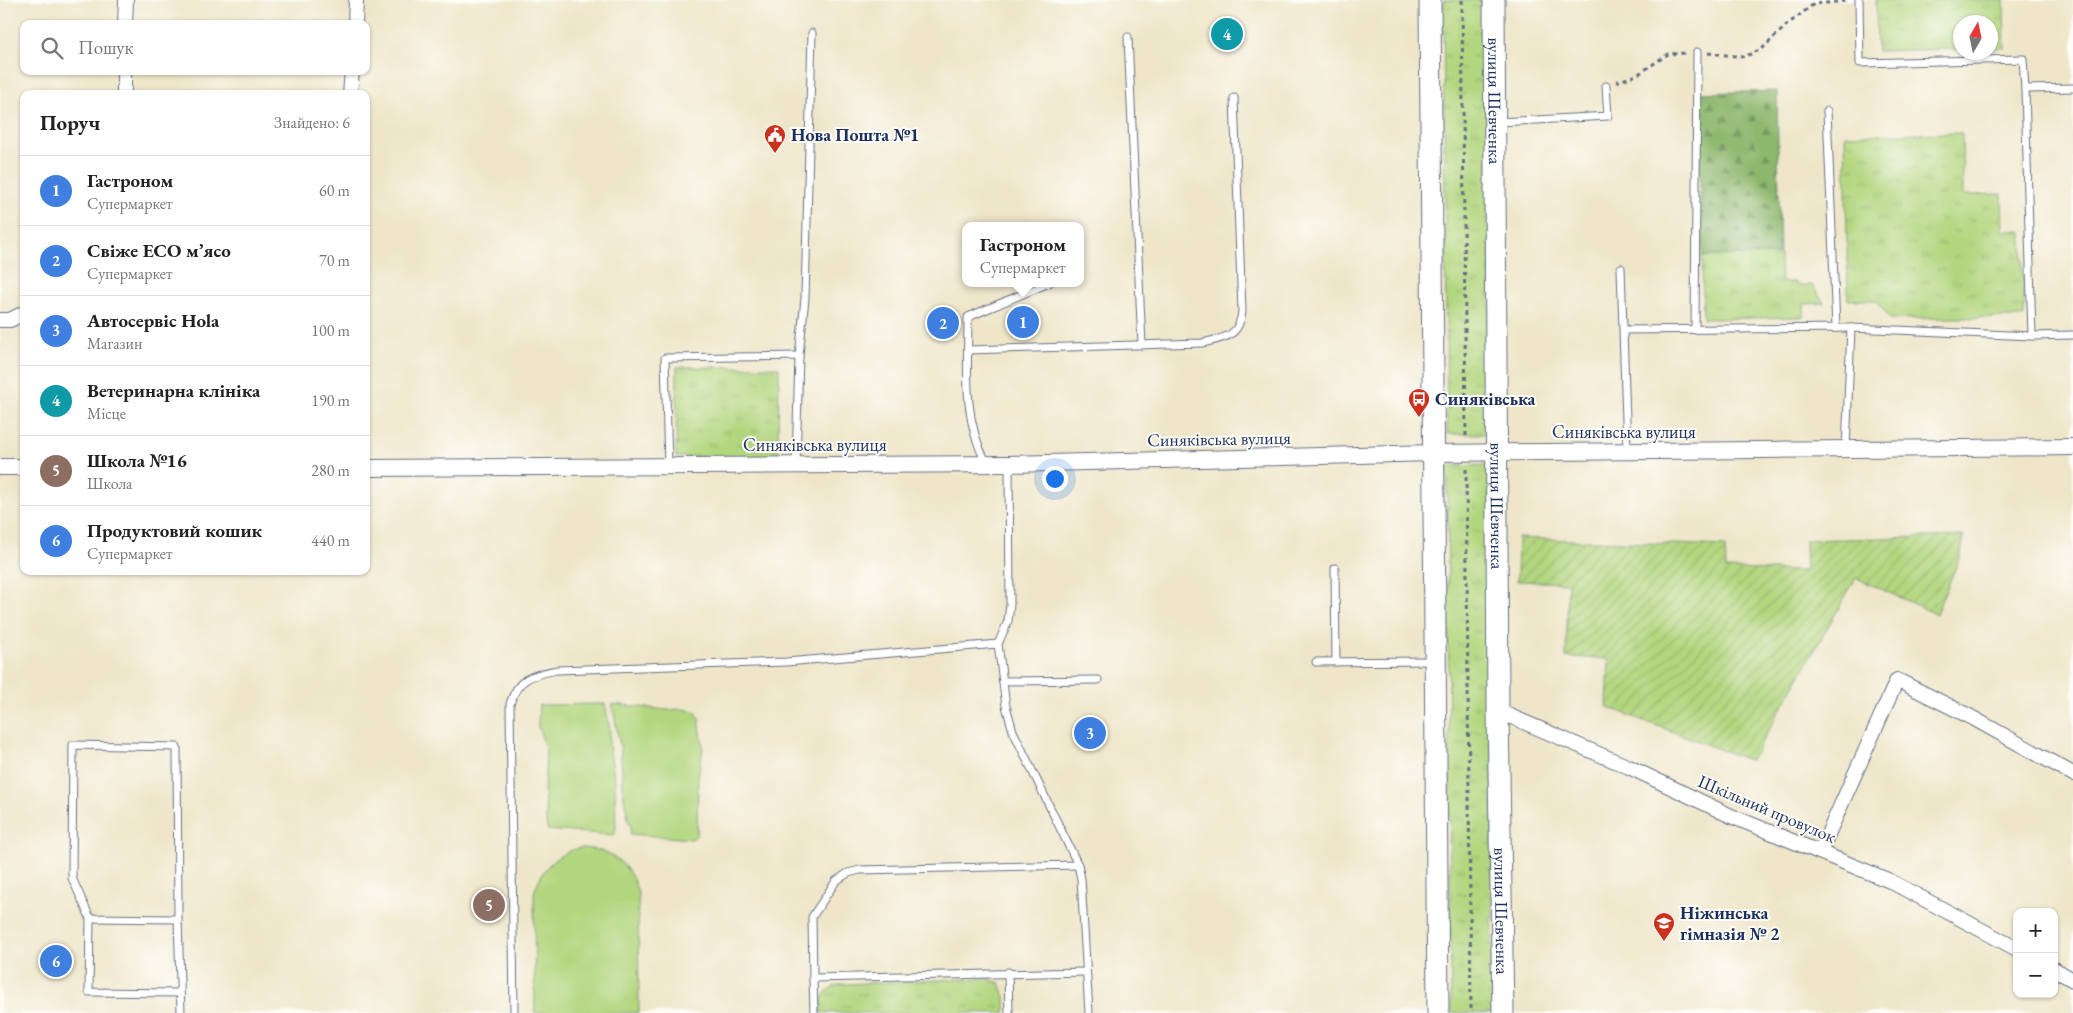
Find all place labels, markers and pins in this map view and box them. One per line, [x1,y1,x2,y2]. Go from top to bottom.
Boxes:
pin: 4 [1211,15,1243,53]
public building icon: Нова Пошта №1 [763,123,787,154]
place label: Нова Пошта №1 [791,123,919,146]
pin: 1 [1007,303,1039,341]
pin: 2 [927,304,959,342]
bus stop icon: Синяківська [1407,387,1431,418]
place label: Синяківська [1435,387,1536,410]
pin: 3 [1074,714,1106,752]
pin: 5 [473,886,505,924]
place label: Ніжинська гімназія № 2 [1680,901,1780,945]
school or university icon: Ніжинська гімназія № 2 [1652,911,1676,942]
pin: 6 [40,942,72,980]

